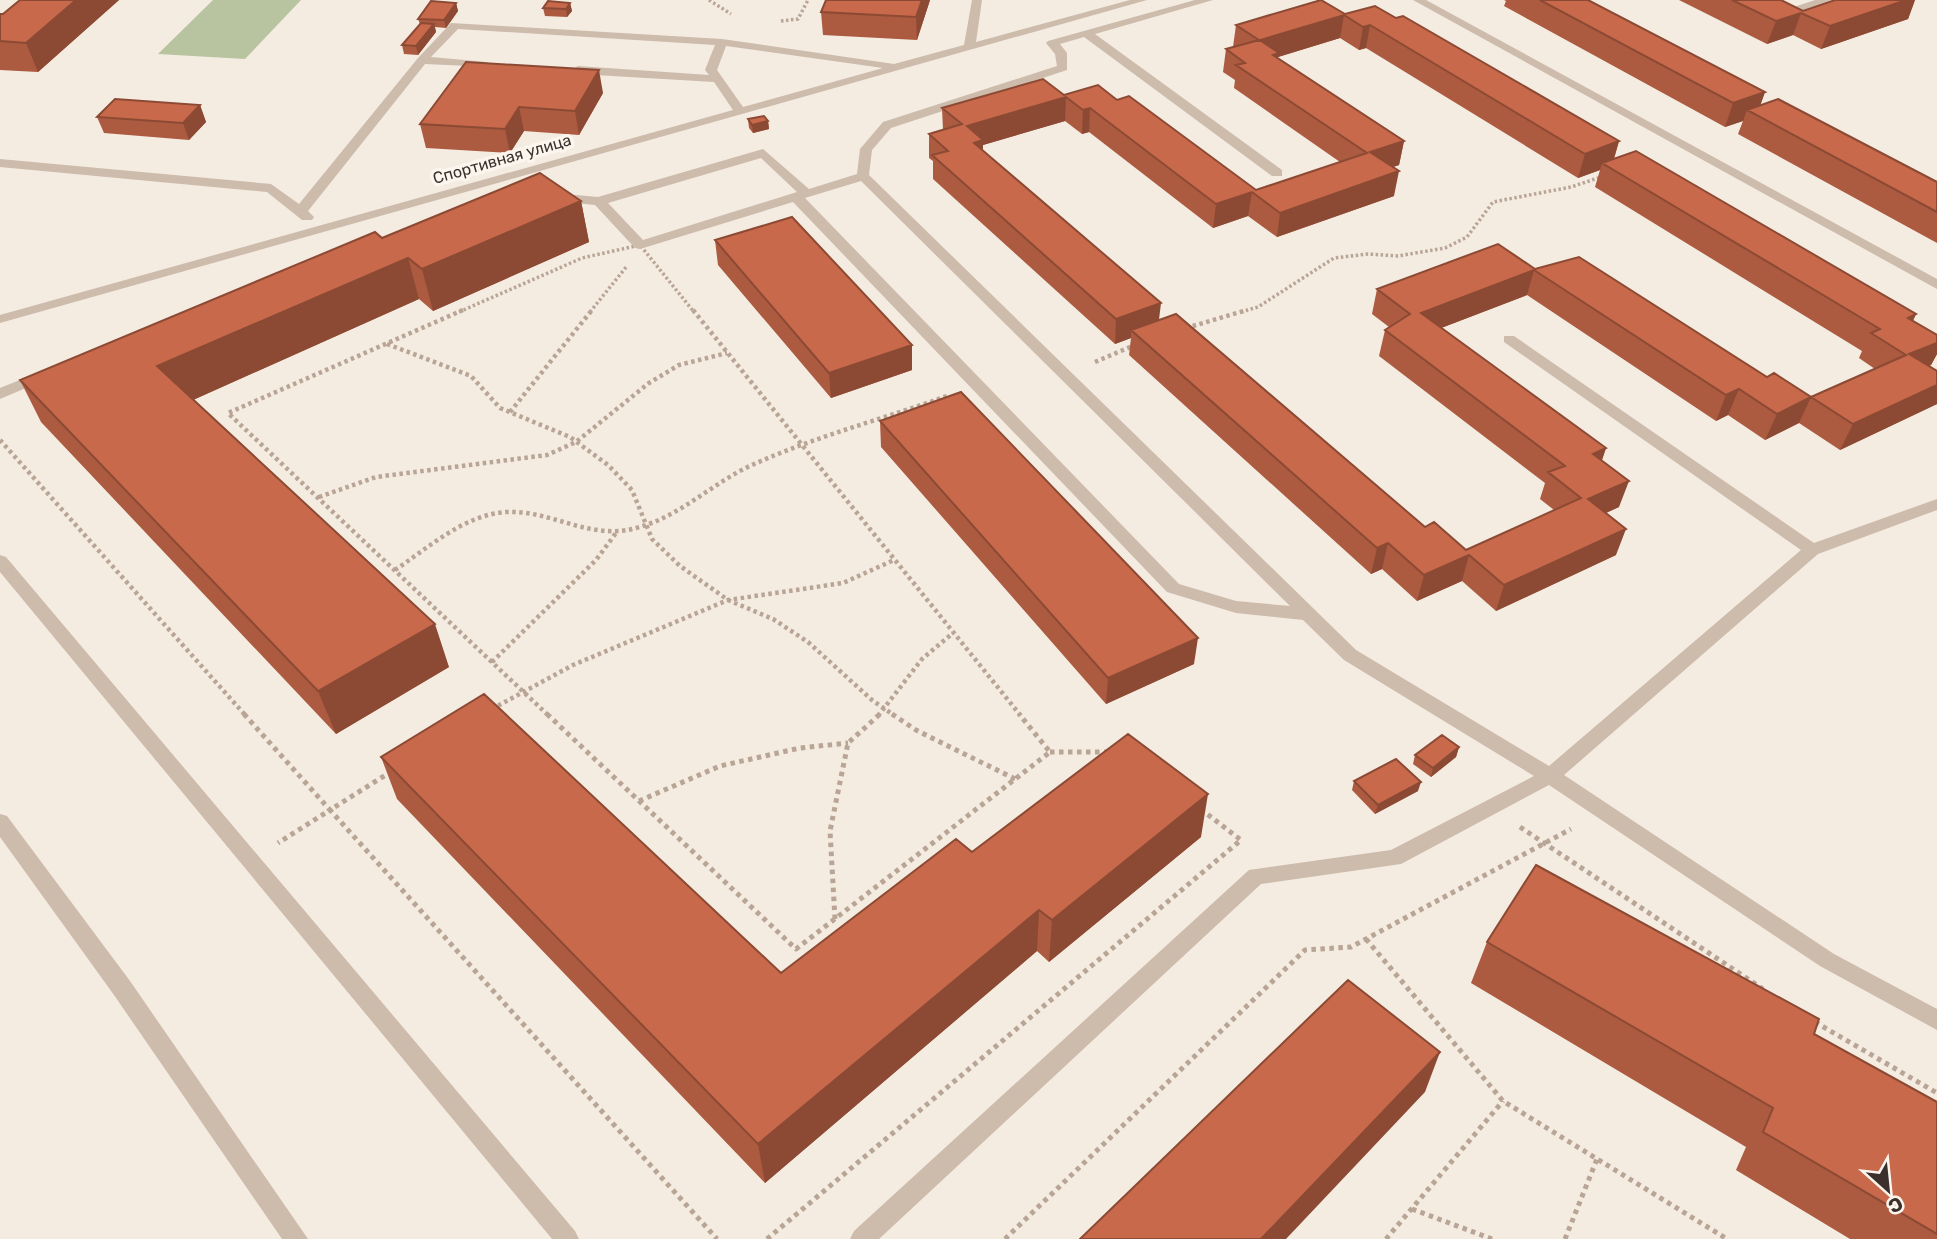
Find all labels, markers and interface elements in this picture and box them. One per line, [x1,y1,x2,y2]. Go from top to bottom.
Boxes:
street label: Спортивная улица [431,130,573,188]
north arrow [1853,1155,1923,1225]
text: С [1884,1191,1907,1218]

